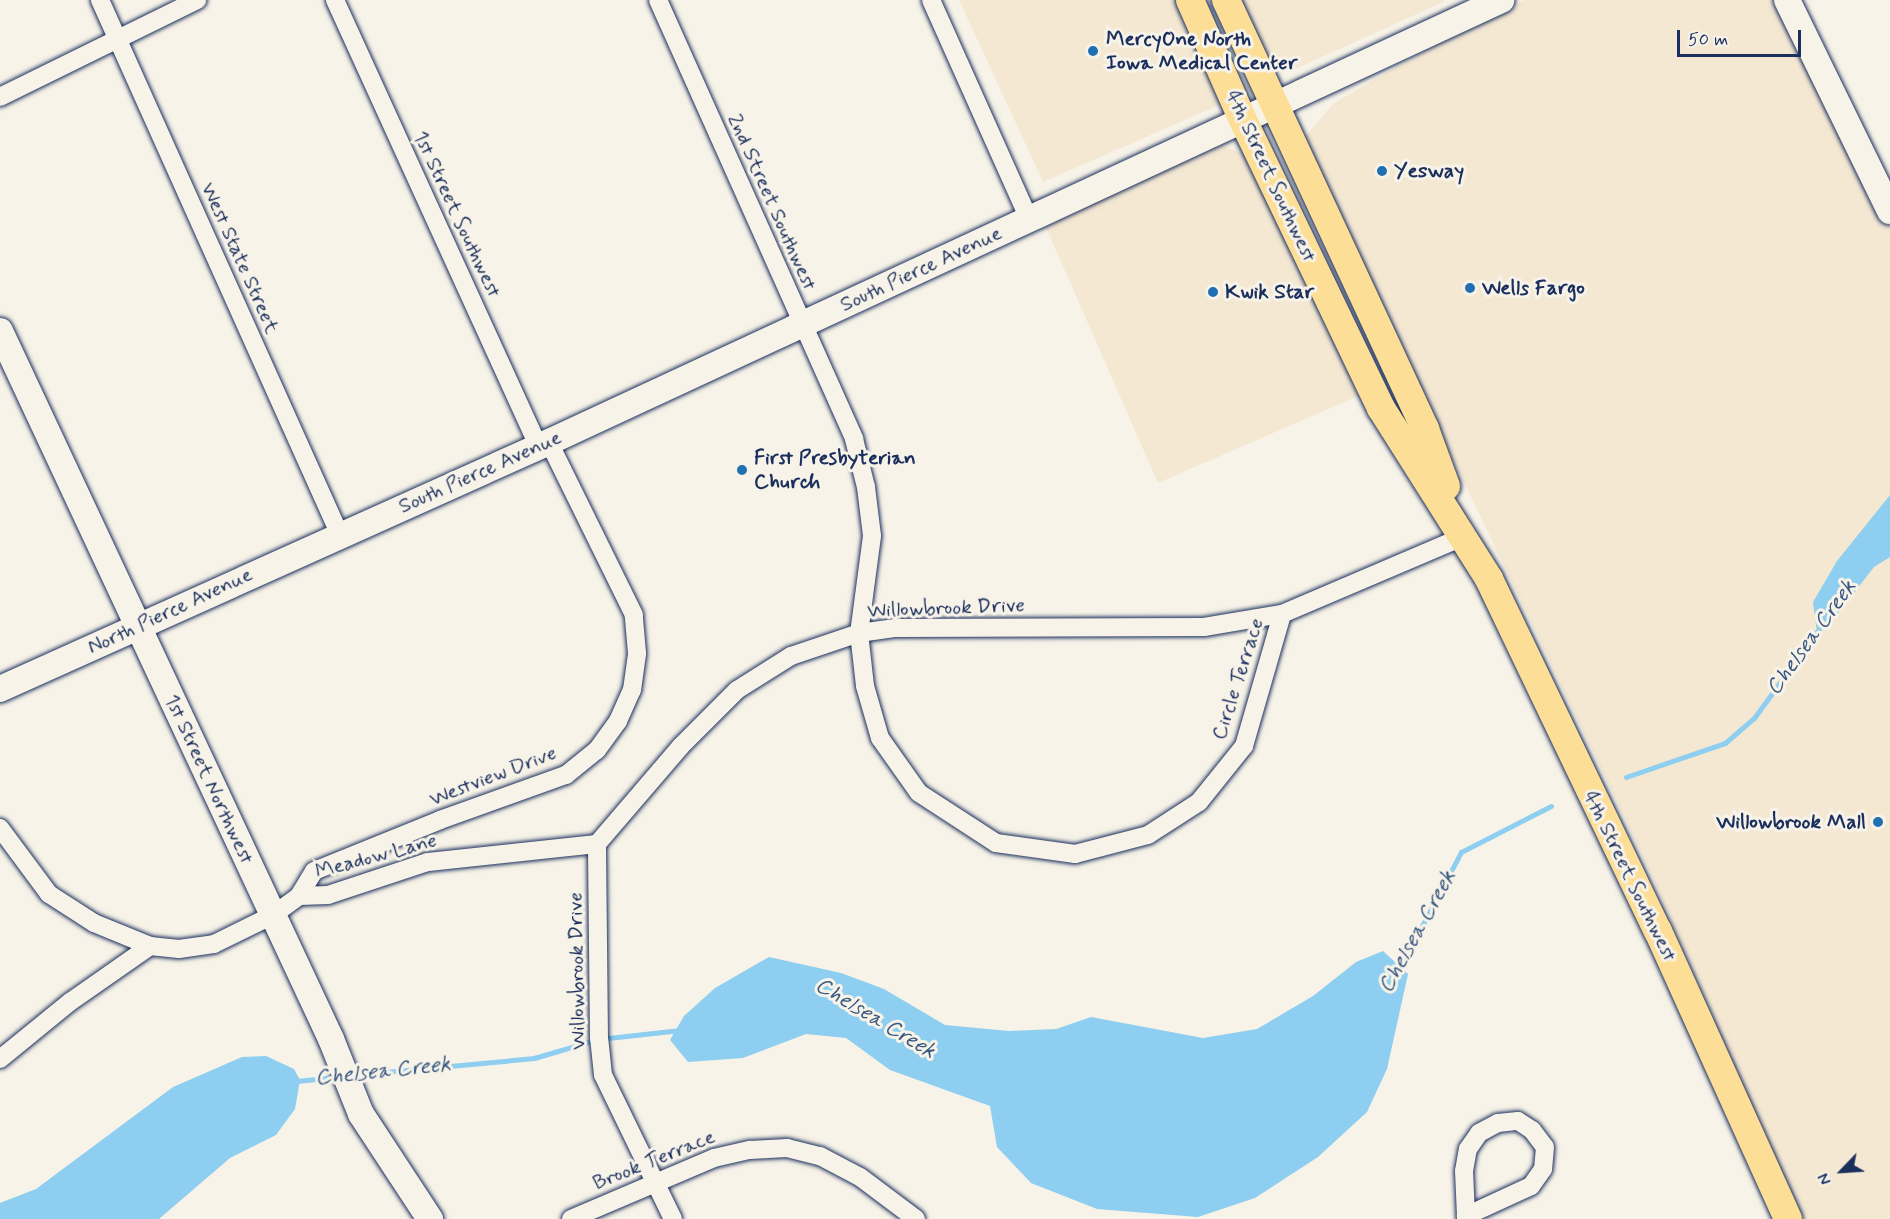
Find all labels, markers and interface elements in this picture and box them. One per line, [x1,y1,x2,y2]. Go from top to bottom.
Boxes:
scale bar [1680,18,1804,56]
place label: MercyOne North Iowa Medical Center [1106,26,1299,76]
text: 50 m [1688,28,1728,52]
marker: MercyOne North Iowa Medical Center [1084,42,1102,60]
street label: 4th Street Southwest [1220,86,1322,266]
street label: 2nd Street Southwest [722,111,822,293]
street label: 1st Street Southwest [407,127,507,301]
place label: Yesway [1394,158,1464,184]
marker: Yesway [1375,164,1389,178]
street label: West State Street [195,178,285,338]
street label: South Pierce Avenue [836,220,1006,318]
place label: Wells Fargo [1482,275,1584,301]
place label: Kwik Star [1225,279,1314,305]
marker: Wells Fargo [1463,281,1477,295]
marker: Kwik Star [1206,285,1220,299]
street label: South Pierce Avenue [395,425,565,519]
place label: First Presbyterian Church [754,445,916,495]
marker: First Presbyterian Church [735,463,749,477]
street label: North Pierce Avenue [84,562,256,660]
water label: Chelsea Creek [1761,575,1863,701]
street label: Willowbrook Drive [867,593,1025,623]
street label: Circle Terrace [1207,617,1269,741]
street label: 1st Street Northwest [159,691,259,867]
street label: Westview Drive [427,740,559,812]
street label: 4th Street Southwest [1578,787,1682,965]
place label: Willowbrook Mall [1717,809,1866,835]
marker: Willowbrook Mall [1871,815,1885,829]
street label: Meadow Lane [312,828,440,884]
water label: Chelsea Creek [1373,866,1463,998]
street label: Willowbrook Drive [563,892,591,1050]
water label: Chelsea Creek [810,973,940,1065]
water label: Chelsea Creek [314,1052,452,1092]
street label: Brook Terrace [593,1126,715,1194]
north arrow [1812,1141,1872,1201]
text: N [1813,1170,1837,1188]

